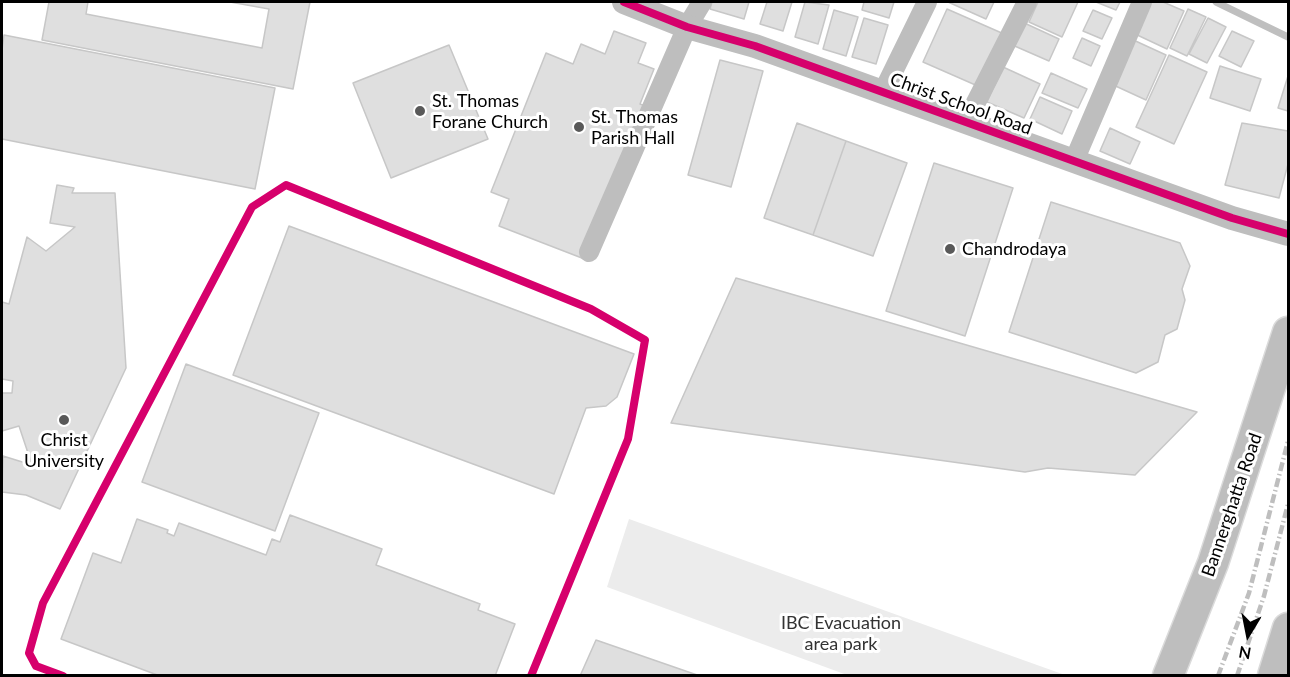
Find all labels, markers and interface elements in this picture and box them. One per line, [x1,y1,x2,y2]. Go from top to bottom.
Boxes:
street label: Christ School Road [887,68,1035,140]
place label: St. Thomas Forane Church [432,90,548,132]
marker: St. Thomas Forane Church [413,104,427,118]
place label: St. Thomas Parish Hall [591,106,678,148]
marker: St. Thomas Parish Hall [572,120,586,134]
place label: Chandrodaya [962,238,1066,260]
marker: Chandrodaya [943,242,957,256]
marker: Christ University [57,413,71,427]
place label: Christ University [24,429,104,472]
street label: Bannerghatta Road [1197,430,1267,580]
north arrow [1218,605,1278,665]
park label: IBC Evacuation area park [781,612,901,654]
text: N [1237,643,1253,664]

